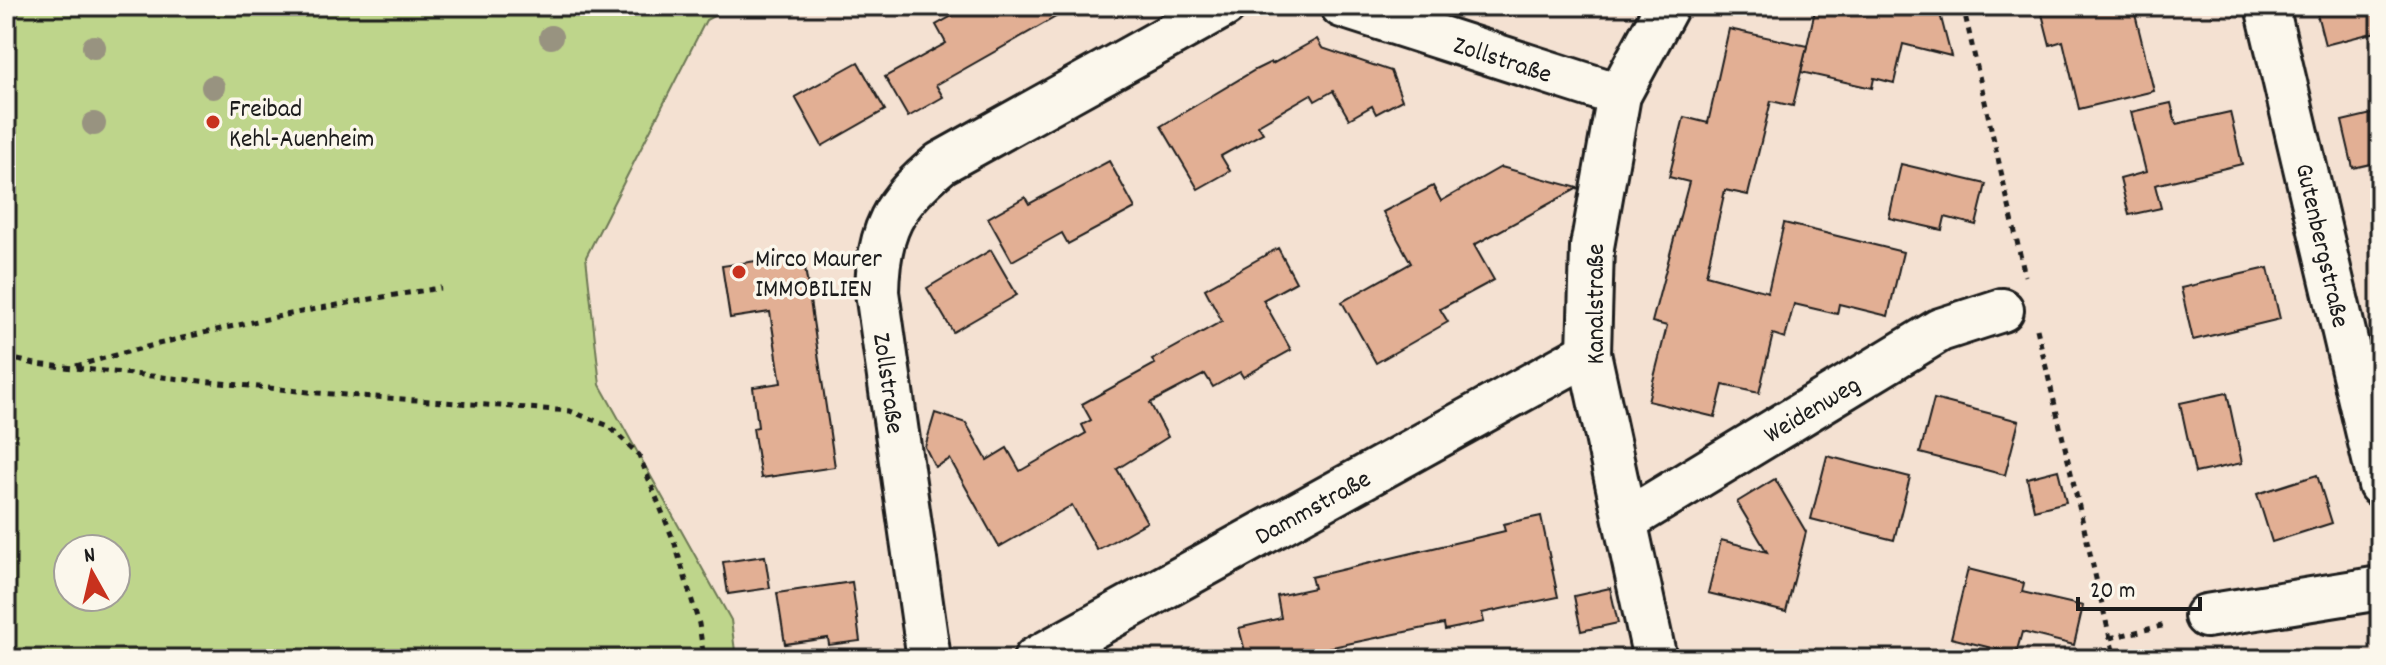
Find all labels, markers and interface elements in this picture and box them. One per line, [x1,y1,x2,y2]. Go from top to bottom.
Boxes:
street label: Zollstraße [1448,28,1556,95]
place label: Freibad Kehl-Auenheim [229,92,374,159]
marker: Freibad Kehl-Auenheim [204,113,222,131]
street label: Gutenbergstraße [2284,160,2357,331]
place label: Mirco Maurer IMMOBILIEN [755,242,882,309]
street label: Kanalstraße [1579,244,1616,364]
marker: Mirco Maurer IMMOBILIEN [730,263,748,281]
street label: Zollstraße [861,331,912,436]
street label: Weidenweg [1758,368,1868,454]
street label: Dammstraße [1249,462,1378,556]
north arrow [52,533,132,613]
text: N [82,541,97,573]
scale bar [2078,561,2200,611]
text: 20 m [2090,575,2136,609]

